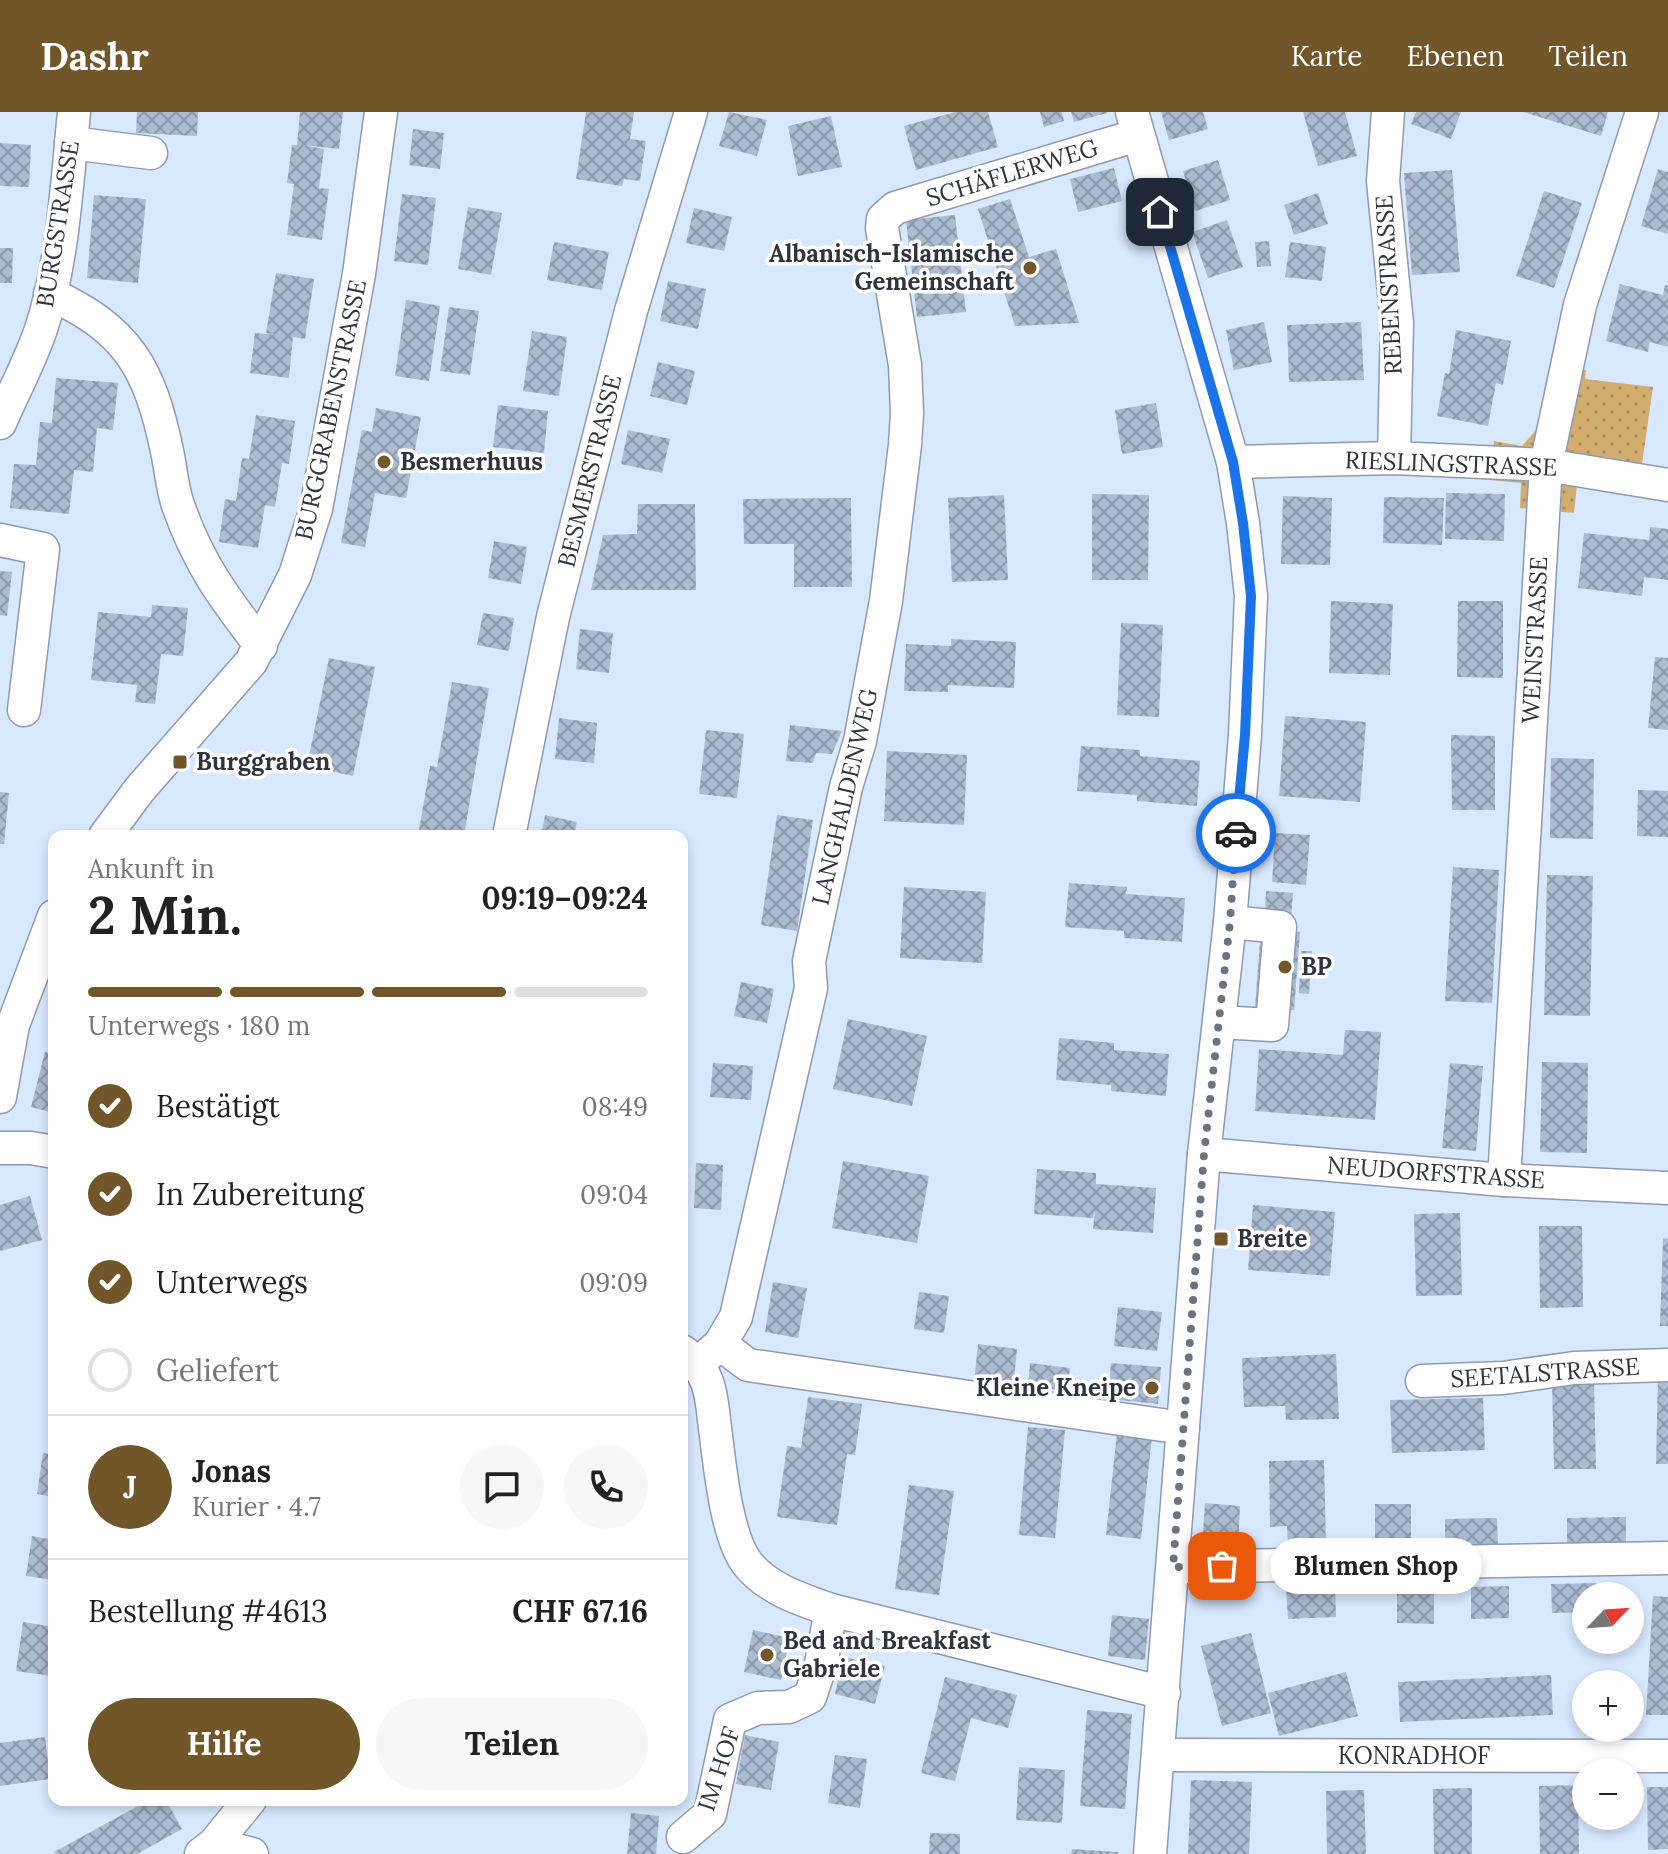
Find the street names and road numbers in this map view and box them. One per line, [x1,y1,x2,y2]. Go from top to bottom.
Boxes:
street label: SCHÄFLERWEG [922,132,1101,213]
street label: BURGSTRASSE [29,138,86,310]
street label: REBENSTRASSE [1368,194,1409,376]
street label: BURGGRABENSTRASSE [288,277,373,543]
street label: BESMERSTRASSE [551,371,628,571]
street label: RIESLINGSTRASSE [1344,444,1558,483]
street label: WEINSTRASSE [1515,556,1554,724]
street label: LANGHALDENWEG [805,686,885,908]
street label: NEUDORFSTRASSE [1326,1149,1546,1196]
street label: SEETALSTRASSE [1449,1350,1641,1395]
street label: IM HOF [690,1723,747,1815]
street label: KONRADHOF [1338,1740,1490,1771]

